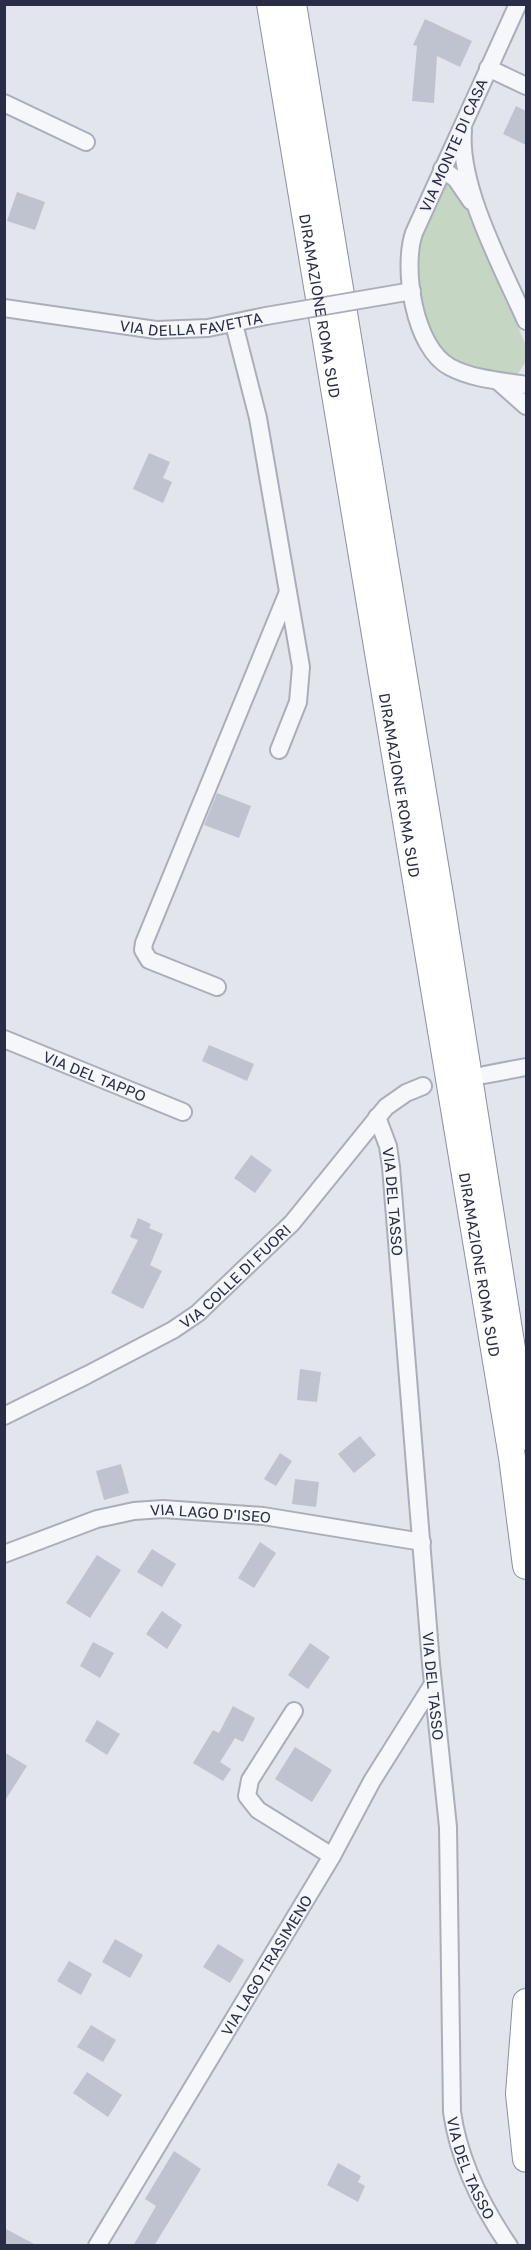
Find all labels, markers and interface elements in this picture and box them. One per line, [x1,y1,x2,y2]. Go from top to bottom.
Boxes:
street label: VIA MONTE DI CASA [415,75,491,215]
street label: DIRAMAZIONE ROMA SUD [296,212,344,399]
street label: VIA DELLA FAVETTA [119,308,264,339]
street label: DIRAMAZIONE ROMA SUD [376,692,424,879]
street label: VIA DEL TAPPO [41,1047,149,1105]
street label: VIA DEL TASSO [379,1146,407,1257]
street label: DIRAMAZIONE ROMA SUD [456,1171,504,1358]
street label: VIA COLLE DI FUORI [176,1220,294,1332]
street label: VIA LAGO D'ISEO [150,1500,272,1526]
street label: VIA DEL TASSO [419,1631,448,1741]
street label: VIA LAGO TRASIMENO [217,1891,316,2039]
street label: VIA DEL TASSO [444,2115,499,2222]

